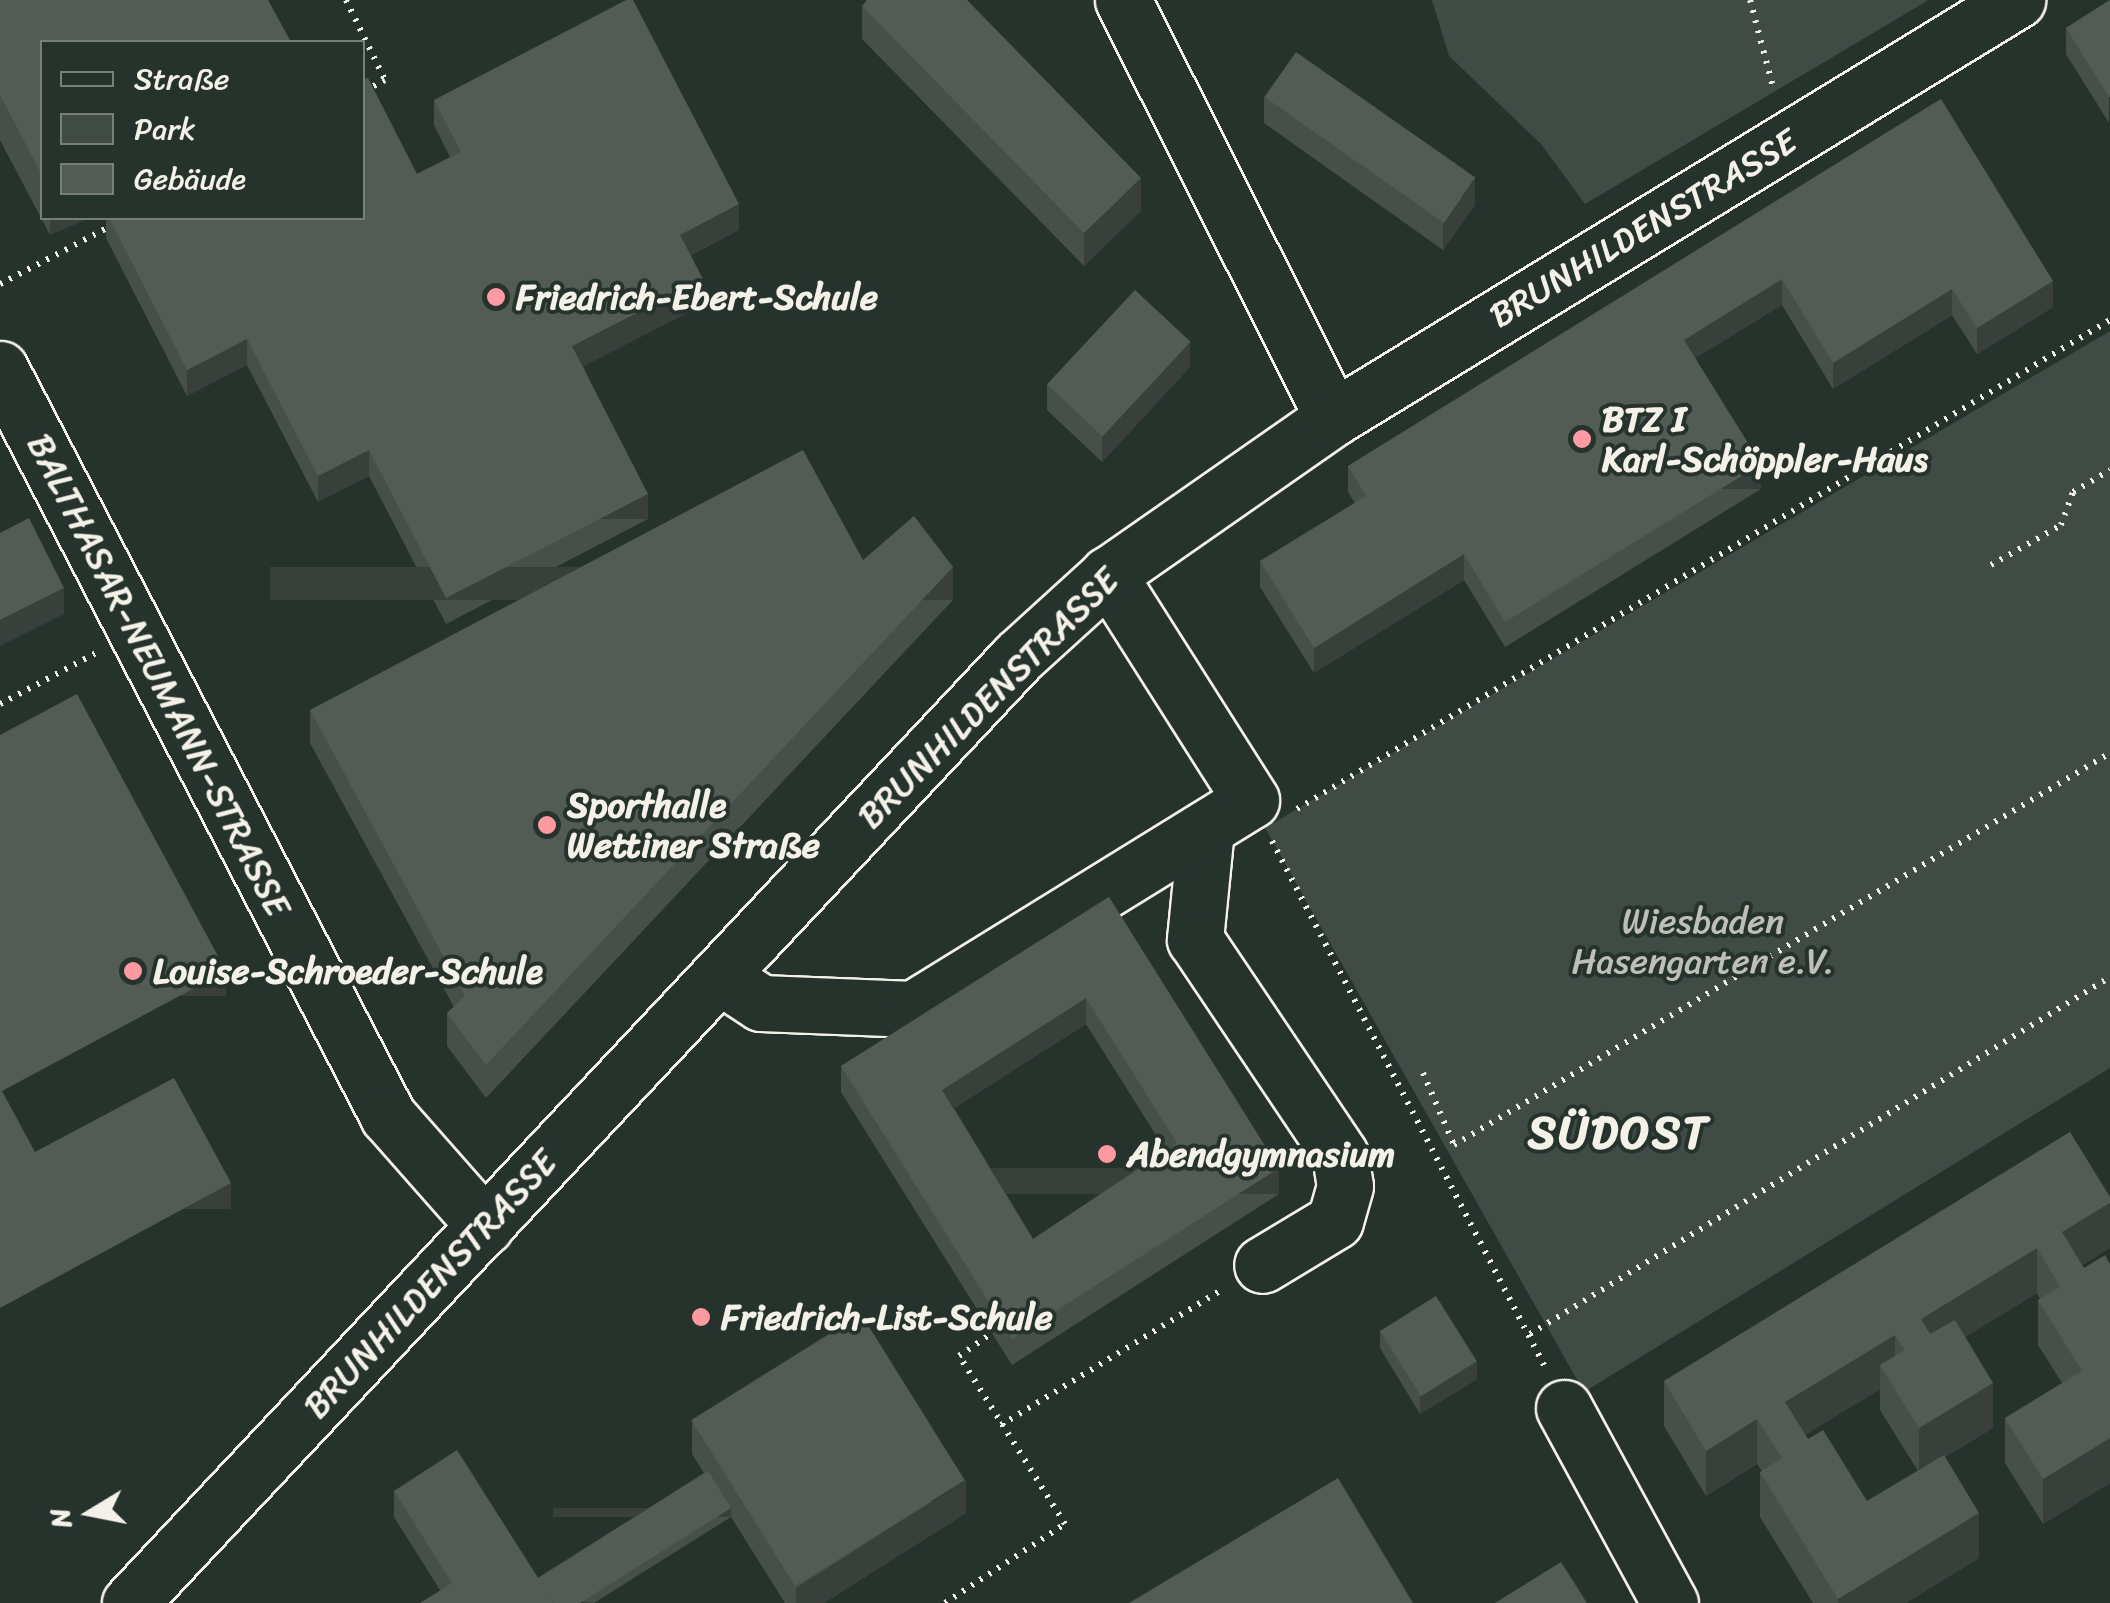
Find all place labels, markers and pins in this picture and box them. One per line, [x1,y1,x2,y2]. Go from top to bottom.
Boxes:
place label: Friedrich-Ebert-Schule [516,276,878,318]
marker: Friedrich-Ebert-Schule [485,286,507,308]
place label: BTZ I Karl-Schöppler-Haus [1602,398,1928,480]
marker: BTZ I Karl-Schöppler-Haus [1571,428,1593,450]
place label: Sporthalle Wettiner Straße [567,784,821,866]
marker: Sporthalle Wettiner Straße [536,814,558,836]
place label: Louise-Schroeder-Schule [153,950,543,992]
marker: Louise-Schroeder-Schule [122,960,144,982]
place label: Abendgymnasium [1127,1133,1395,1175]
marker: Abendgymnasium [1096,1143,1118,1165]
place label: Friedrich-List-Schule [721,1296,1053,1338]
marker: Friedrich-List-Schule [690,1306,712,1328]

